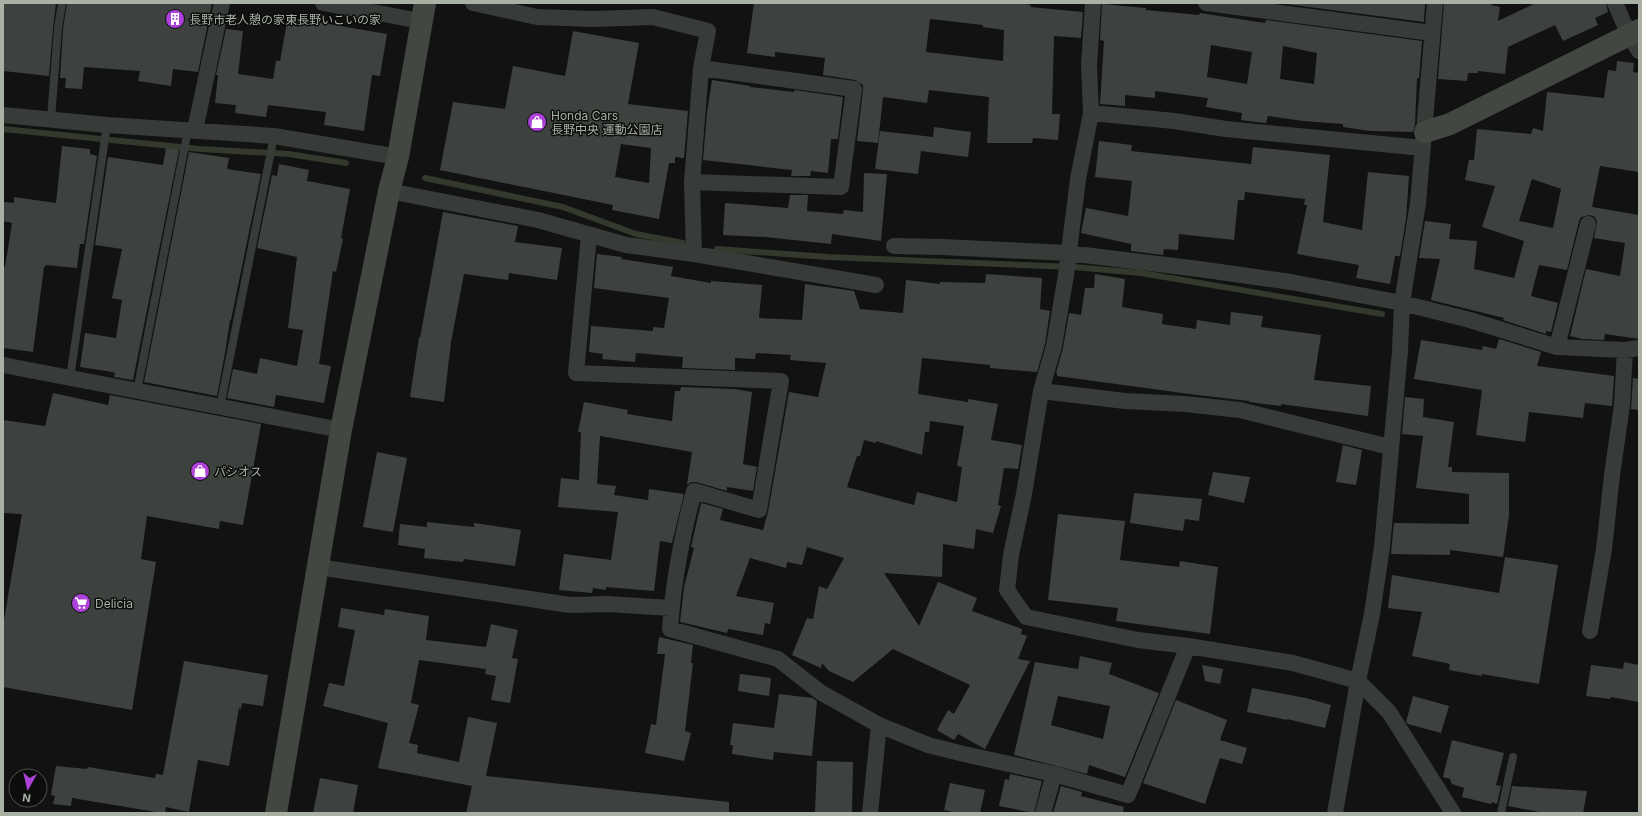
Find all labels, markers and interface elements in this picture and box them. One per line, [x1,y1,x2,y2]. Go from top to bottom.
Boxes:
building icon: 長野市老人憩の家東長野いこいの家 [164,8,186,30]
place label: 長野市老人憩の家東長野いこいの家 [189,12,381,27]
place label: Honda Cars 長野中央 運動公園店 [551,108,662,137]
shop icon: Honda Cars 長野中央 運動公園店 [526,111,548,133]
shop icon: パシオス [189,460,211,482]
place label: パシオス [214,464,262,479]
supermarket icon: Delicia [70,592,92,614]
place label: Delicia [95,596,133,611]
north arrow [8,768,48,808]
text: N [21,790,32,805]

